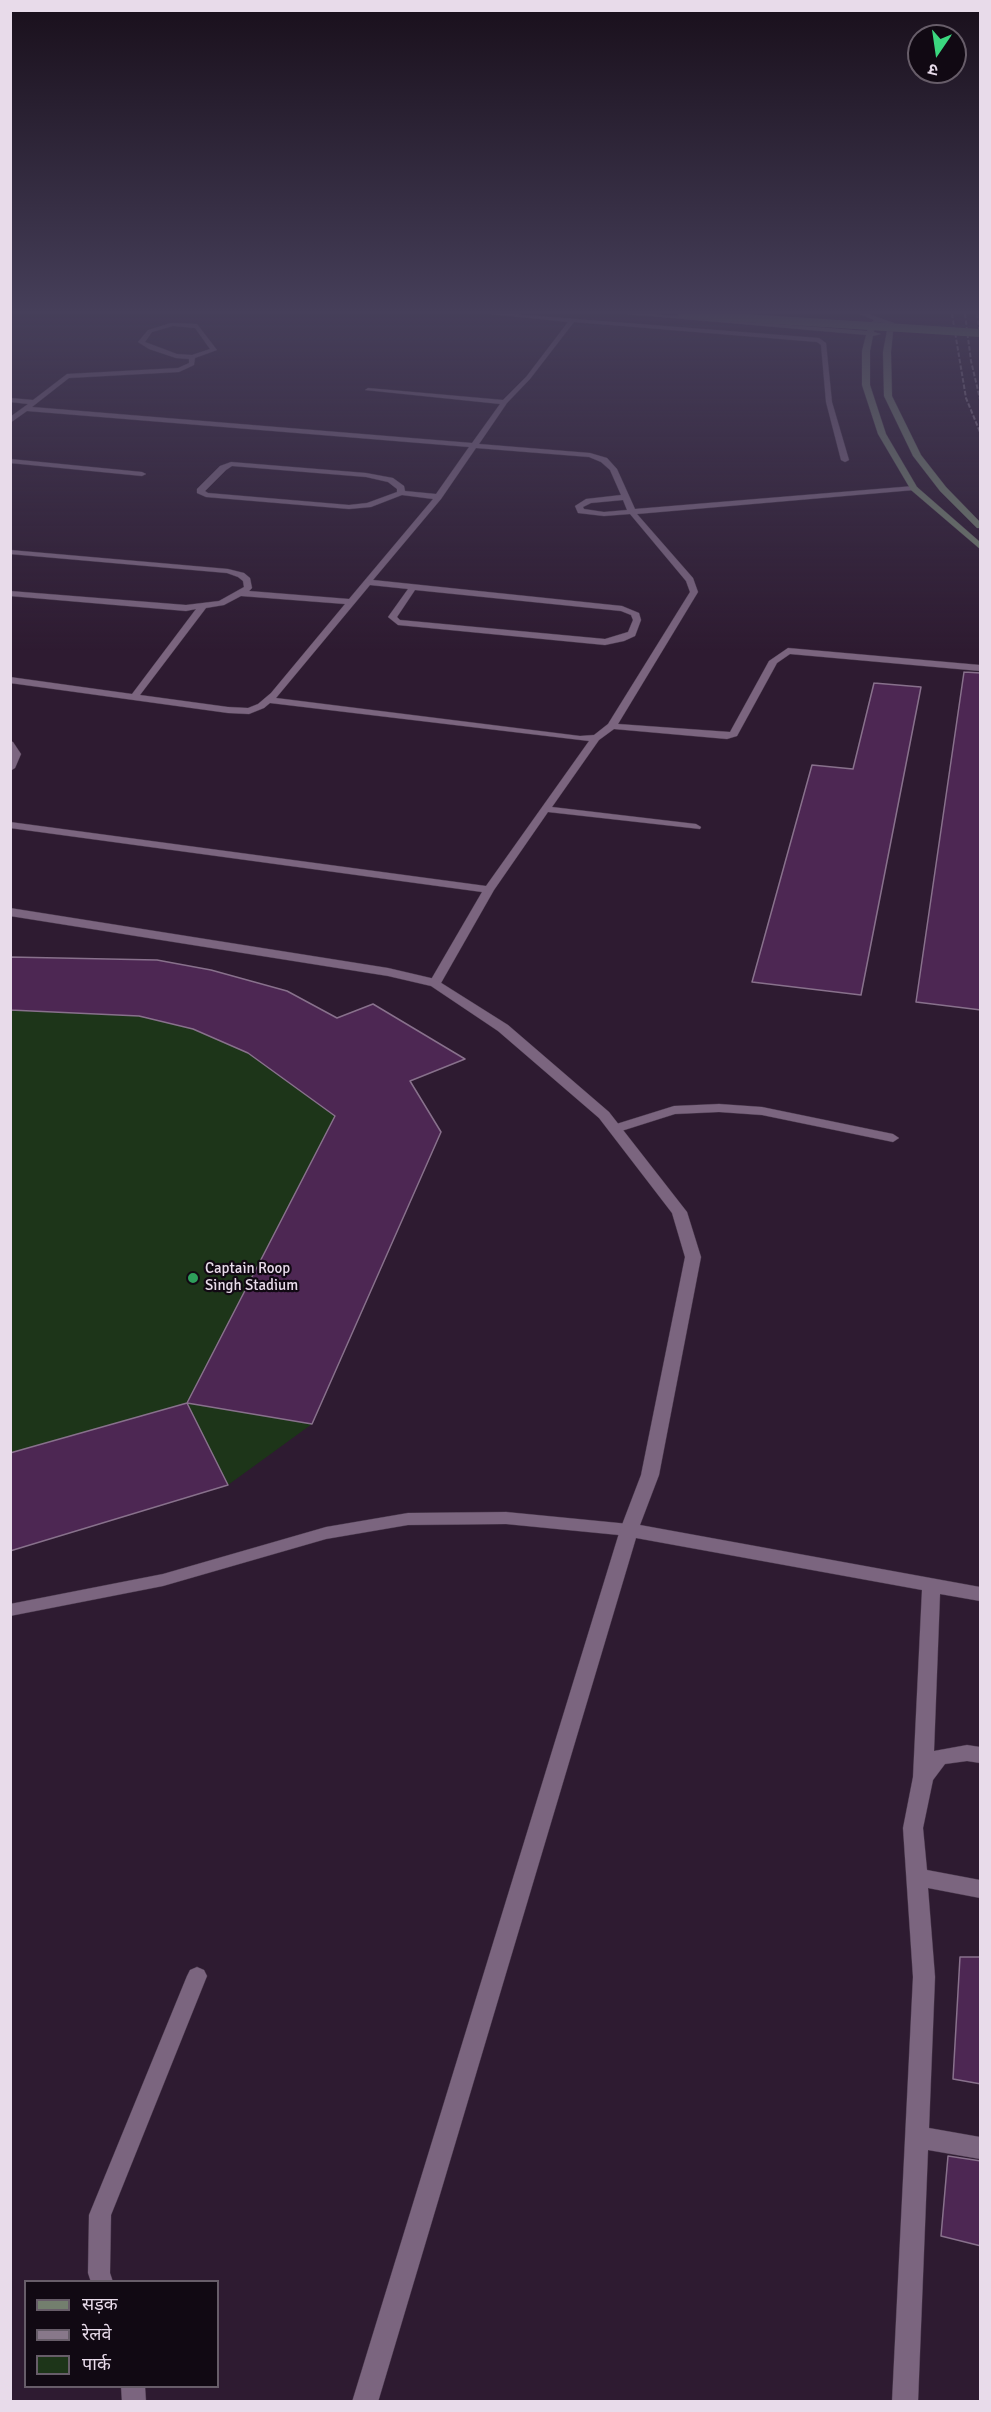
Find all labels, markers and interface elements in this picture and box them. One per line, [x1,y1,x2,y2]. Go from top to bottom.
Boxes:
north arrow [907,24,967,84]
text: उ [927,59,940,80]
place label: Captain Roop Singh Stadium [205,1260,298,1295]
marker: Captain Roop Singh Stadium [186,1271,200,1285]
legend [24,2280,219,2388]
text: सड़क [82,2293,118,2315]
text: रेलवे [82,2323,112,2345]
text: पार्क [82,2353,111,2375]

